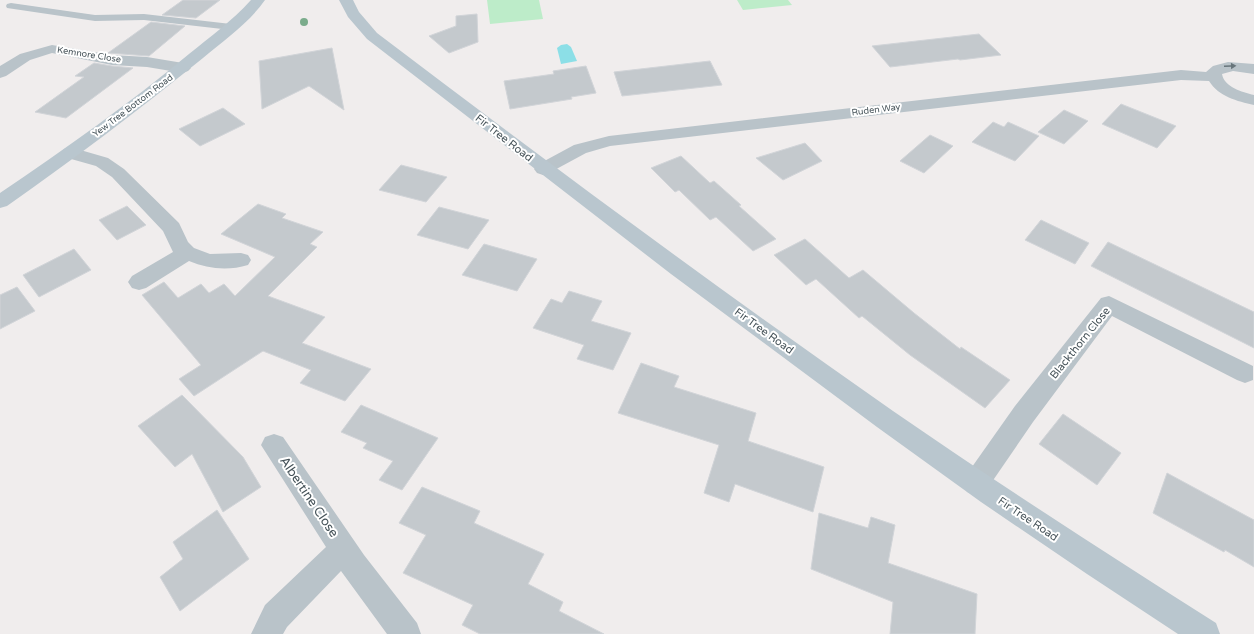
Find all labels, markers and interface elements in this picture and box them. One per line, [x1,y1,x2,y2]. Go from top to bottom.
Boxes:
street label: Kemnore Close [56,45,122,65]
one-way arrow [1224,63,1237,70]
street label: Yew Tree Bottom Road [91,72,175,140]
street label: Ruden Way [851,102,901,118]
street label: Fir Tree Road [473,112,535,165]
street label: Fir Tree Road [732,305,796,357]
street label: Blackthorn Close [1047,305,1113,381]
street label: Albertine Close [276,454,342,540]
street label: Fir Tree Road [996,494,1060,544]

